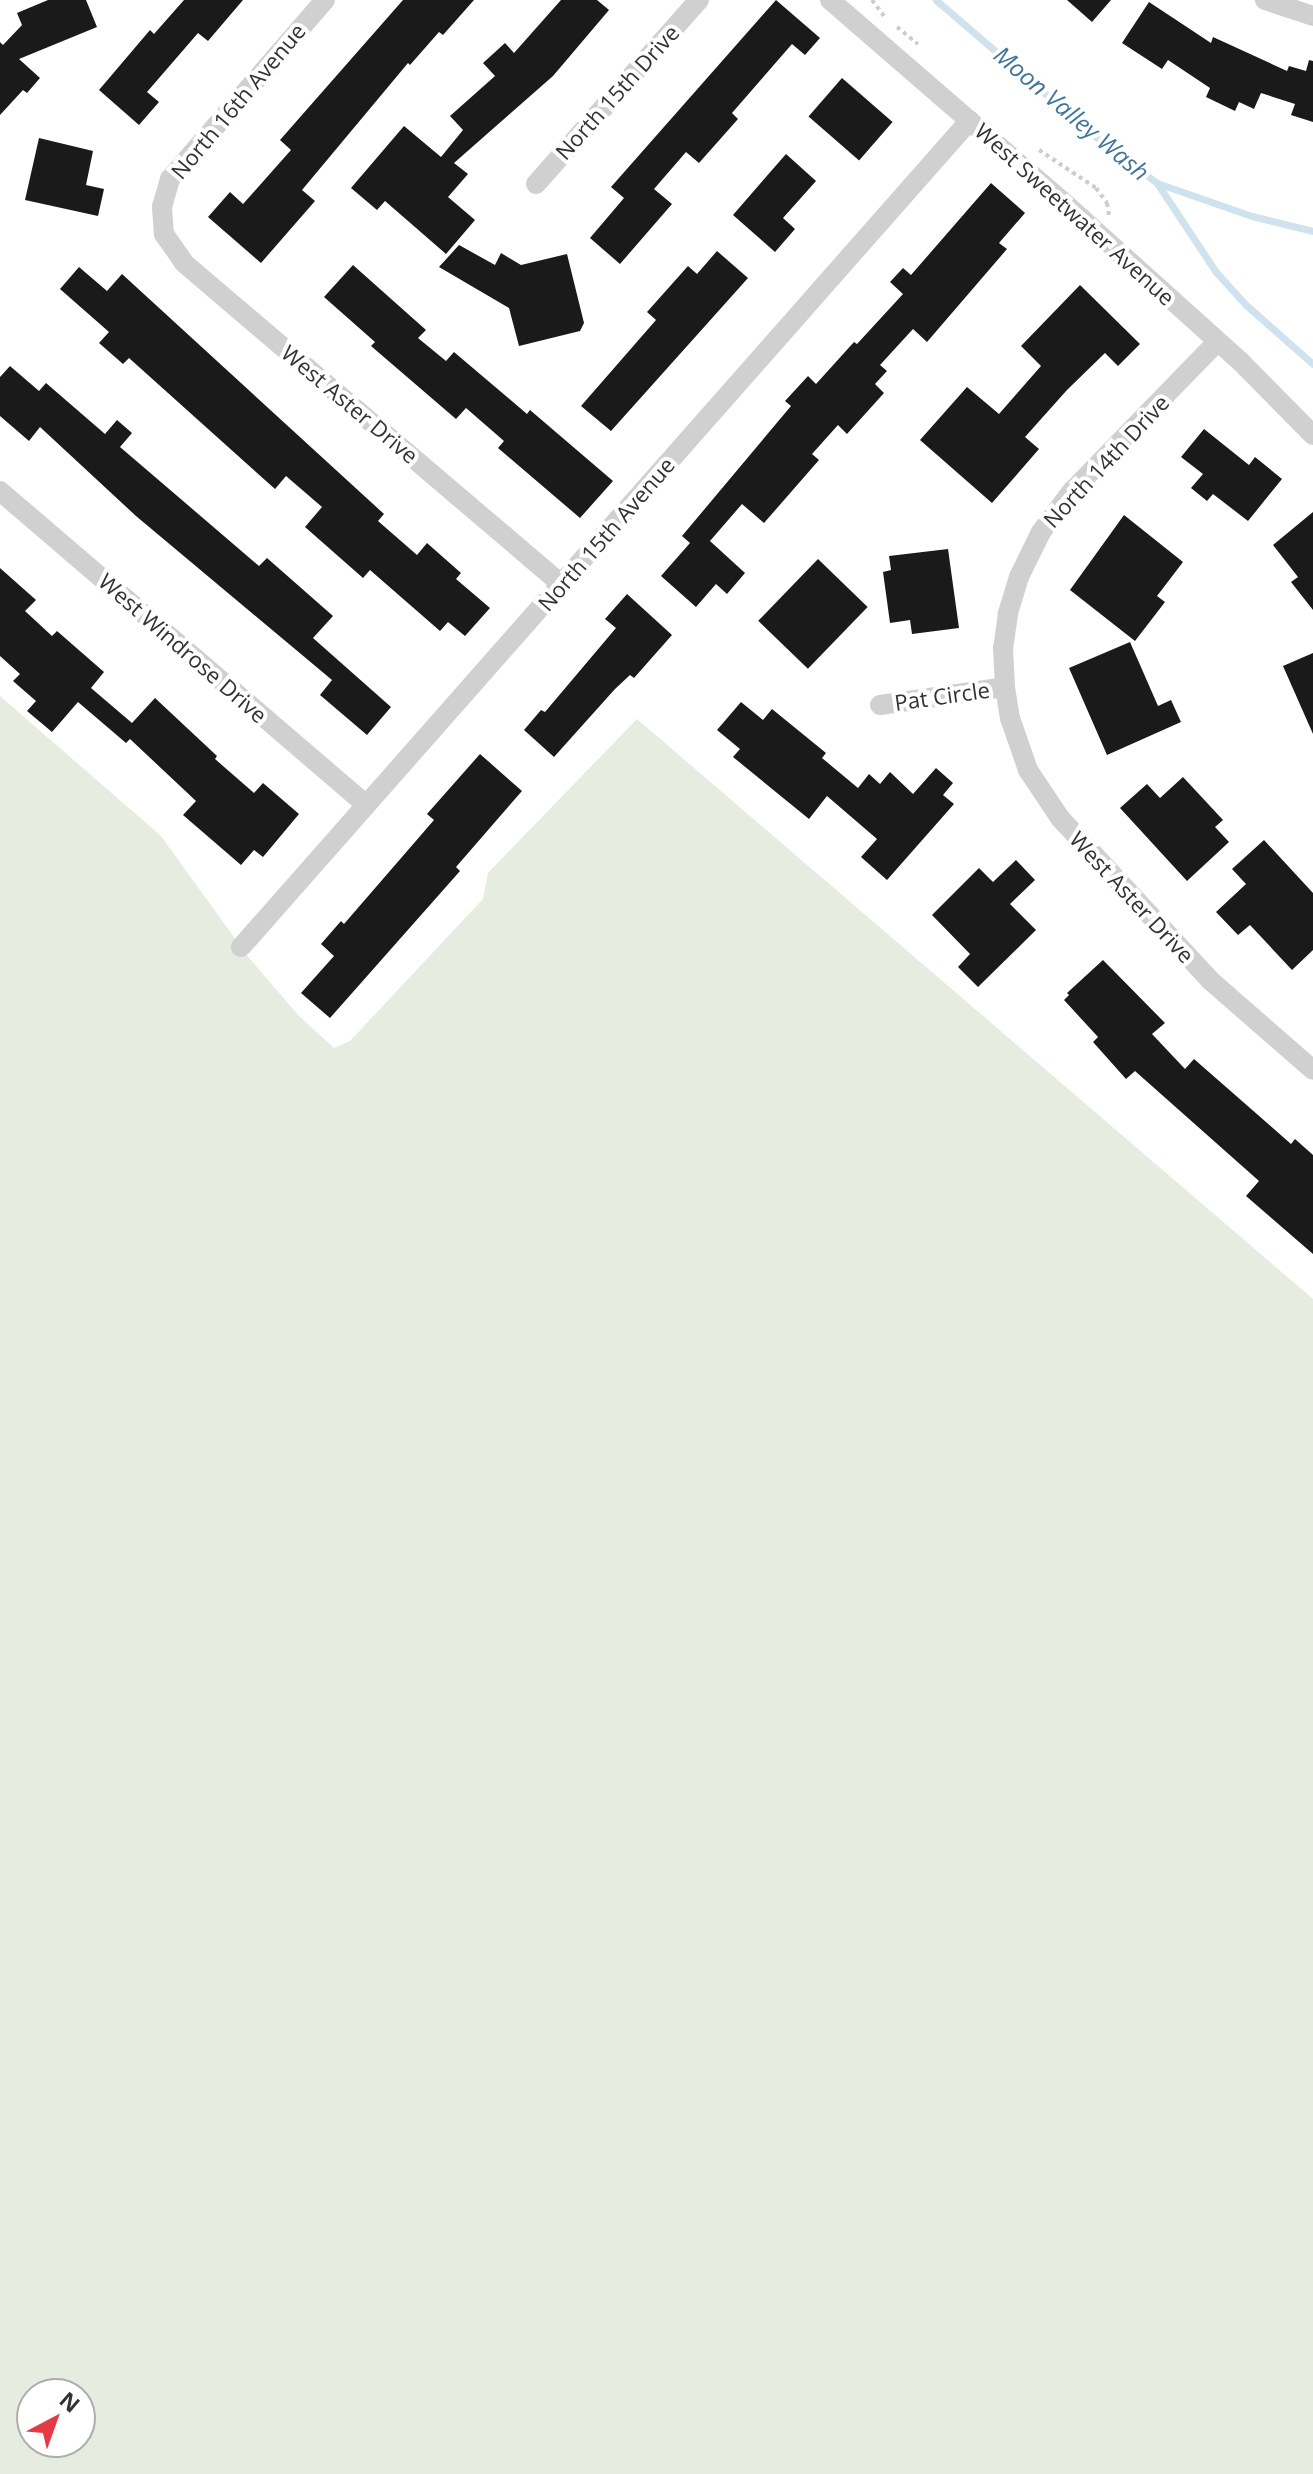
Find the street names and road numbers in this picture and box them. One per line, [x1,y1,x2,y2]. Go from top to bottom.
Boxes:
street label: North 16th Avenue [165,18,311,184]
street label: North 15th Drive [550,19,684,165]
street label: West Sweetwater Avenue [970,117,1180,311]
street label: West Aster Drive [276,339,424,469]
street label: North 14th Drive [1038,389,1174,533]
street label: North 15th Avenue [532,452,680,616]
street label: West Windrose Drive [94,568,272,728]
street label: Pat Circle [893,676,991,716]
street label: West Aster Drive [1064,826,1200,968]

